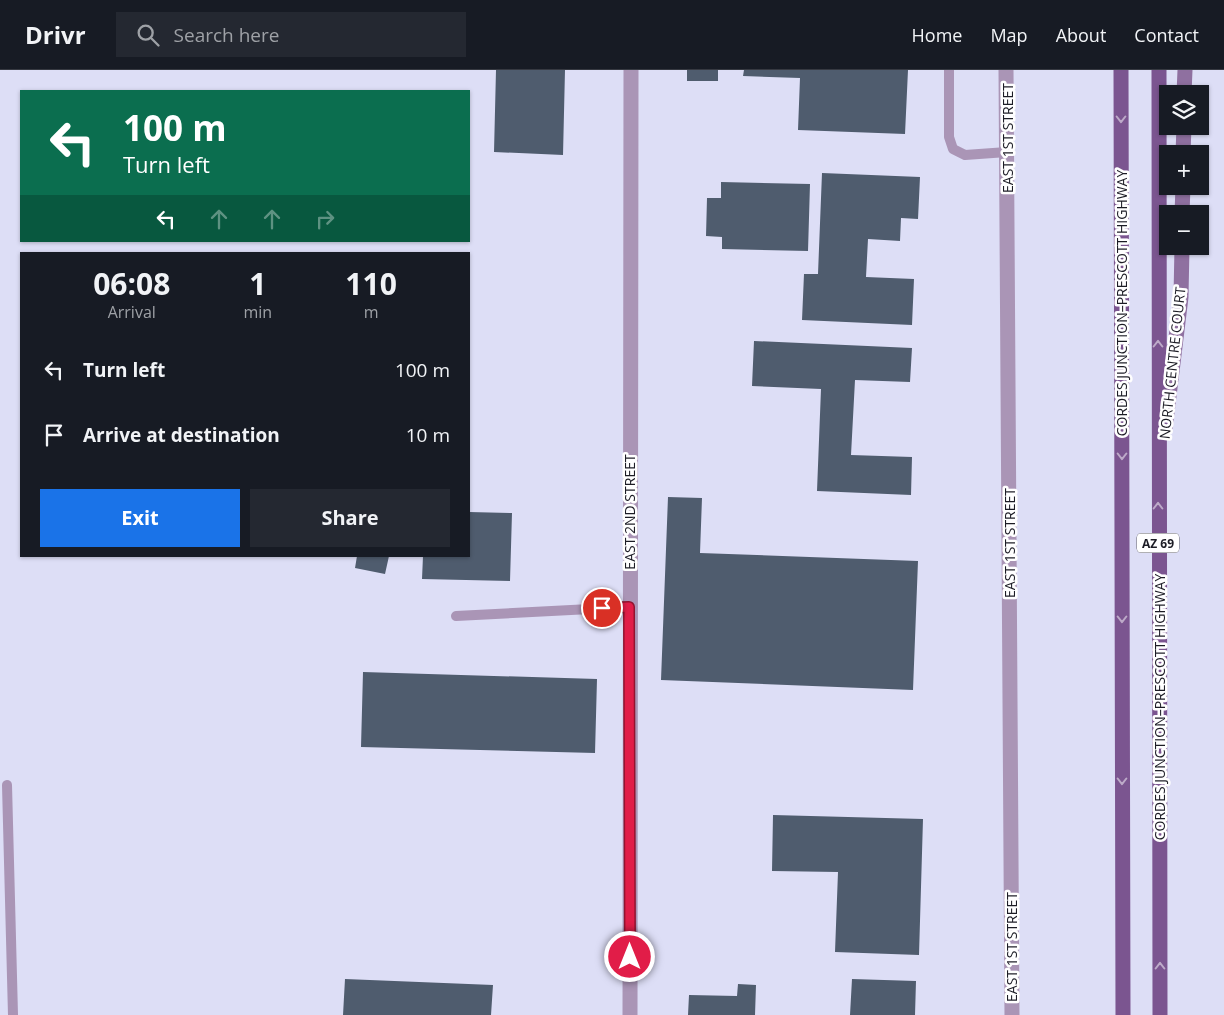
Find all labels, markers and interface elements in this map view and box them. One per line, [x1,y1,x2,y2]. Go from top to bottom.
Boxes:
search box [116,12,466,57]
text: Drivr [25,18,86,51]
icon: search [134,21,162,49]
text: Search here [174,22,279,48]
text: Home [912,23,962,47]
text: Map [990,23,1028,47]
text: About [1056,23,1106,47]
text: Contact [1134,23,1199,47]
street label: EAST 1ST STREET [998,83,1017,193]
map controls [1159,85,1209,255]
button: layers [1159,85,1209,135]
text: 100 m [123,104,227,151]
icon: left [40,110,105,175]
one-way arrow [1116,115,1126,123]
button: + [1159,145,1209,195]
text: Turn left [123,149,210,179]
street label: CORDES JUNCTION–PRESCOTT HIGHWAY [1112,170,1131,436]
icon: left [152,205,180,233]
icon: ahead [205,205,233,233]
icon: ahead [258,205,286,233]
icon: right [311,205,339,233]
button: − [1159,205,1209,255]
text: 06:08 [93,263,170,304]
text: 1 [249,263,266,304]
text: 110 [345,263,397,304]
street label: NORTH CENTRE COURT [1155,286,1189,440]
text: Arrival [108,301,156,323]
text: min [244,301,272,323]
text: m [364,301,379,323]
one-way arrow [1153,340,1163,348]
icon: left [40,356,68,384]
text: Turn left [83,357,165,383]
text: 100 m [395,357,450,383]
icon: arrive [40,421,68,449]
text: Arrive at destination [83,422,280,448]
text: 10 m [406,422,450,448]
one-way arrow [1117,452,1127,460]
street label: EAST 2ND STREET [620,454,639,570]
street label: EAST 1ST STREET [1000,488,1019,598]
button: Exit [40,489,240,547]
button: Share [250,489,450,547]
one-way arrow [1153,502,1163,510]
road number: AZ 69 [1137,533,1179,552]
street label: CORDES JUNCTION–PRESCOTT HIGHWAY [1150,574,1169,840]
pin [581,587,623,629]
icon: arrive [588,594,616,622]
one-way arrow [1117,615,1127,623]
one-way arrow [1117,778,1127,785]
street label: EAST 1ST STREET [1002,892,1021,1002]
position arrow [603,930,655,982]
one-way arrow [1155,962,1165,970]

